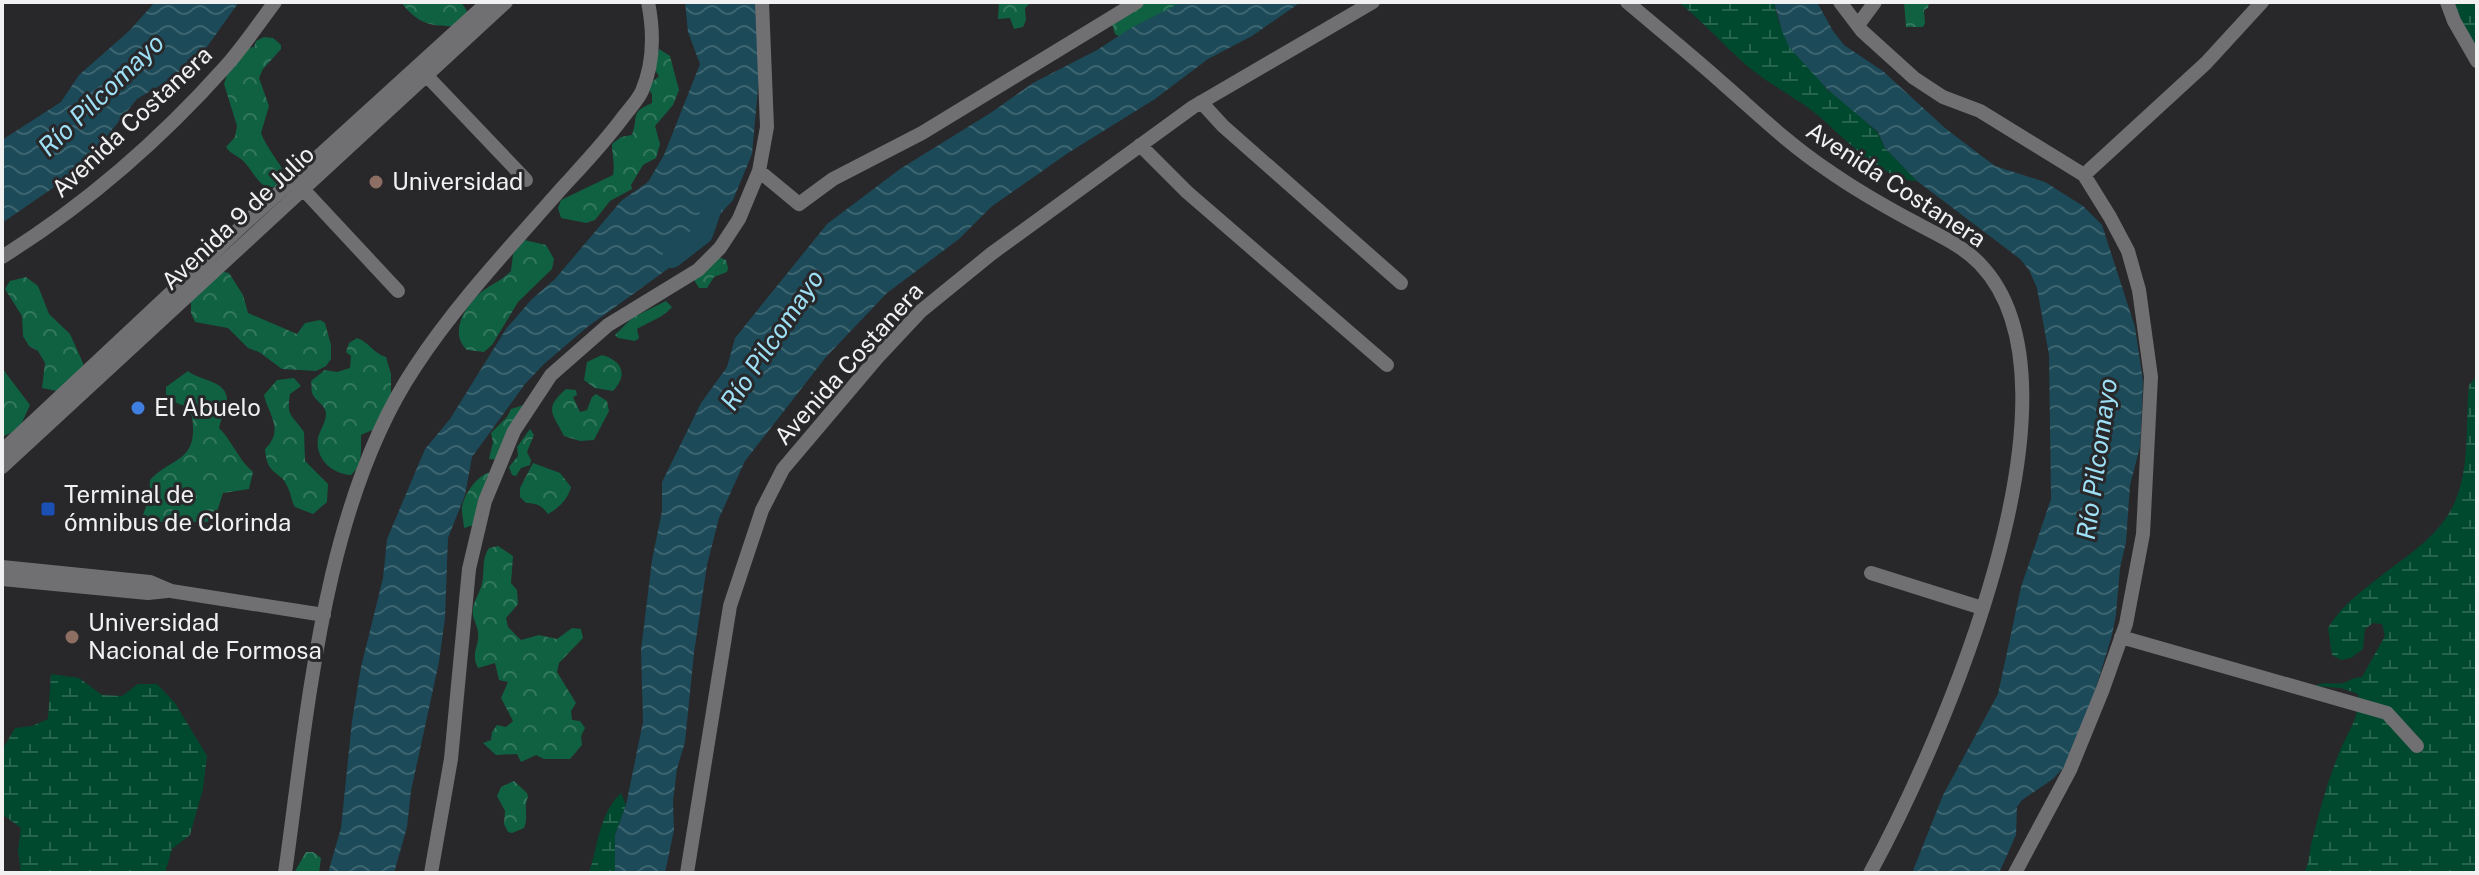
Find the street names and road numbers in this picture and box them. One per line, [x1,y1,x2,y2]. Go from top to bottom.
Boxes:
street label: Avenida Costanera [46,40,217,203]
street label: Avenida Costanera [1802,116,1992,253]
street label: Avenida 9 de Julio [155,139,319,295]
street label: Avenida Costanera [768,277,928,450]

